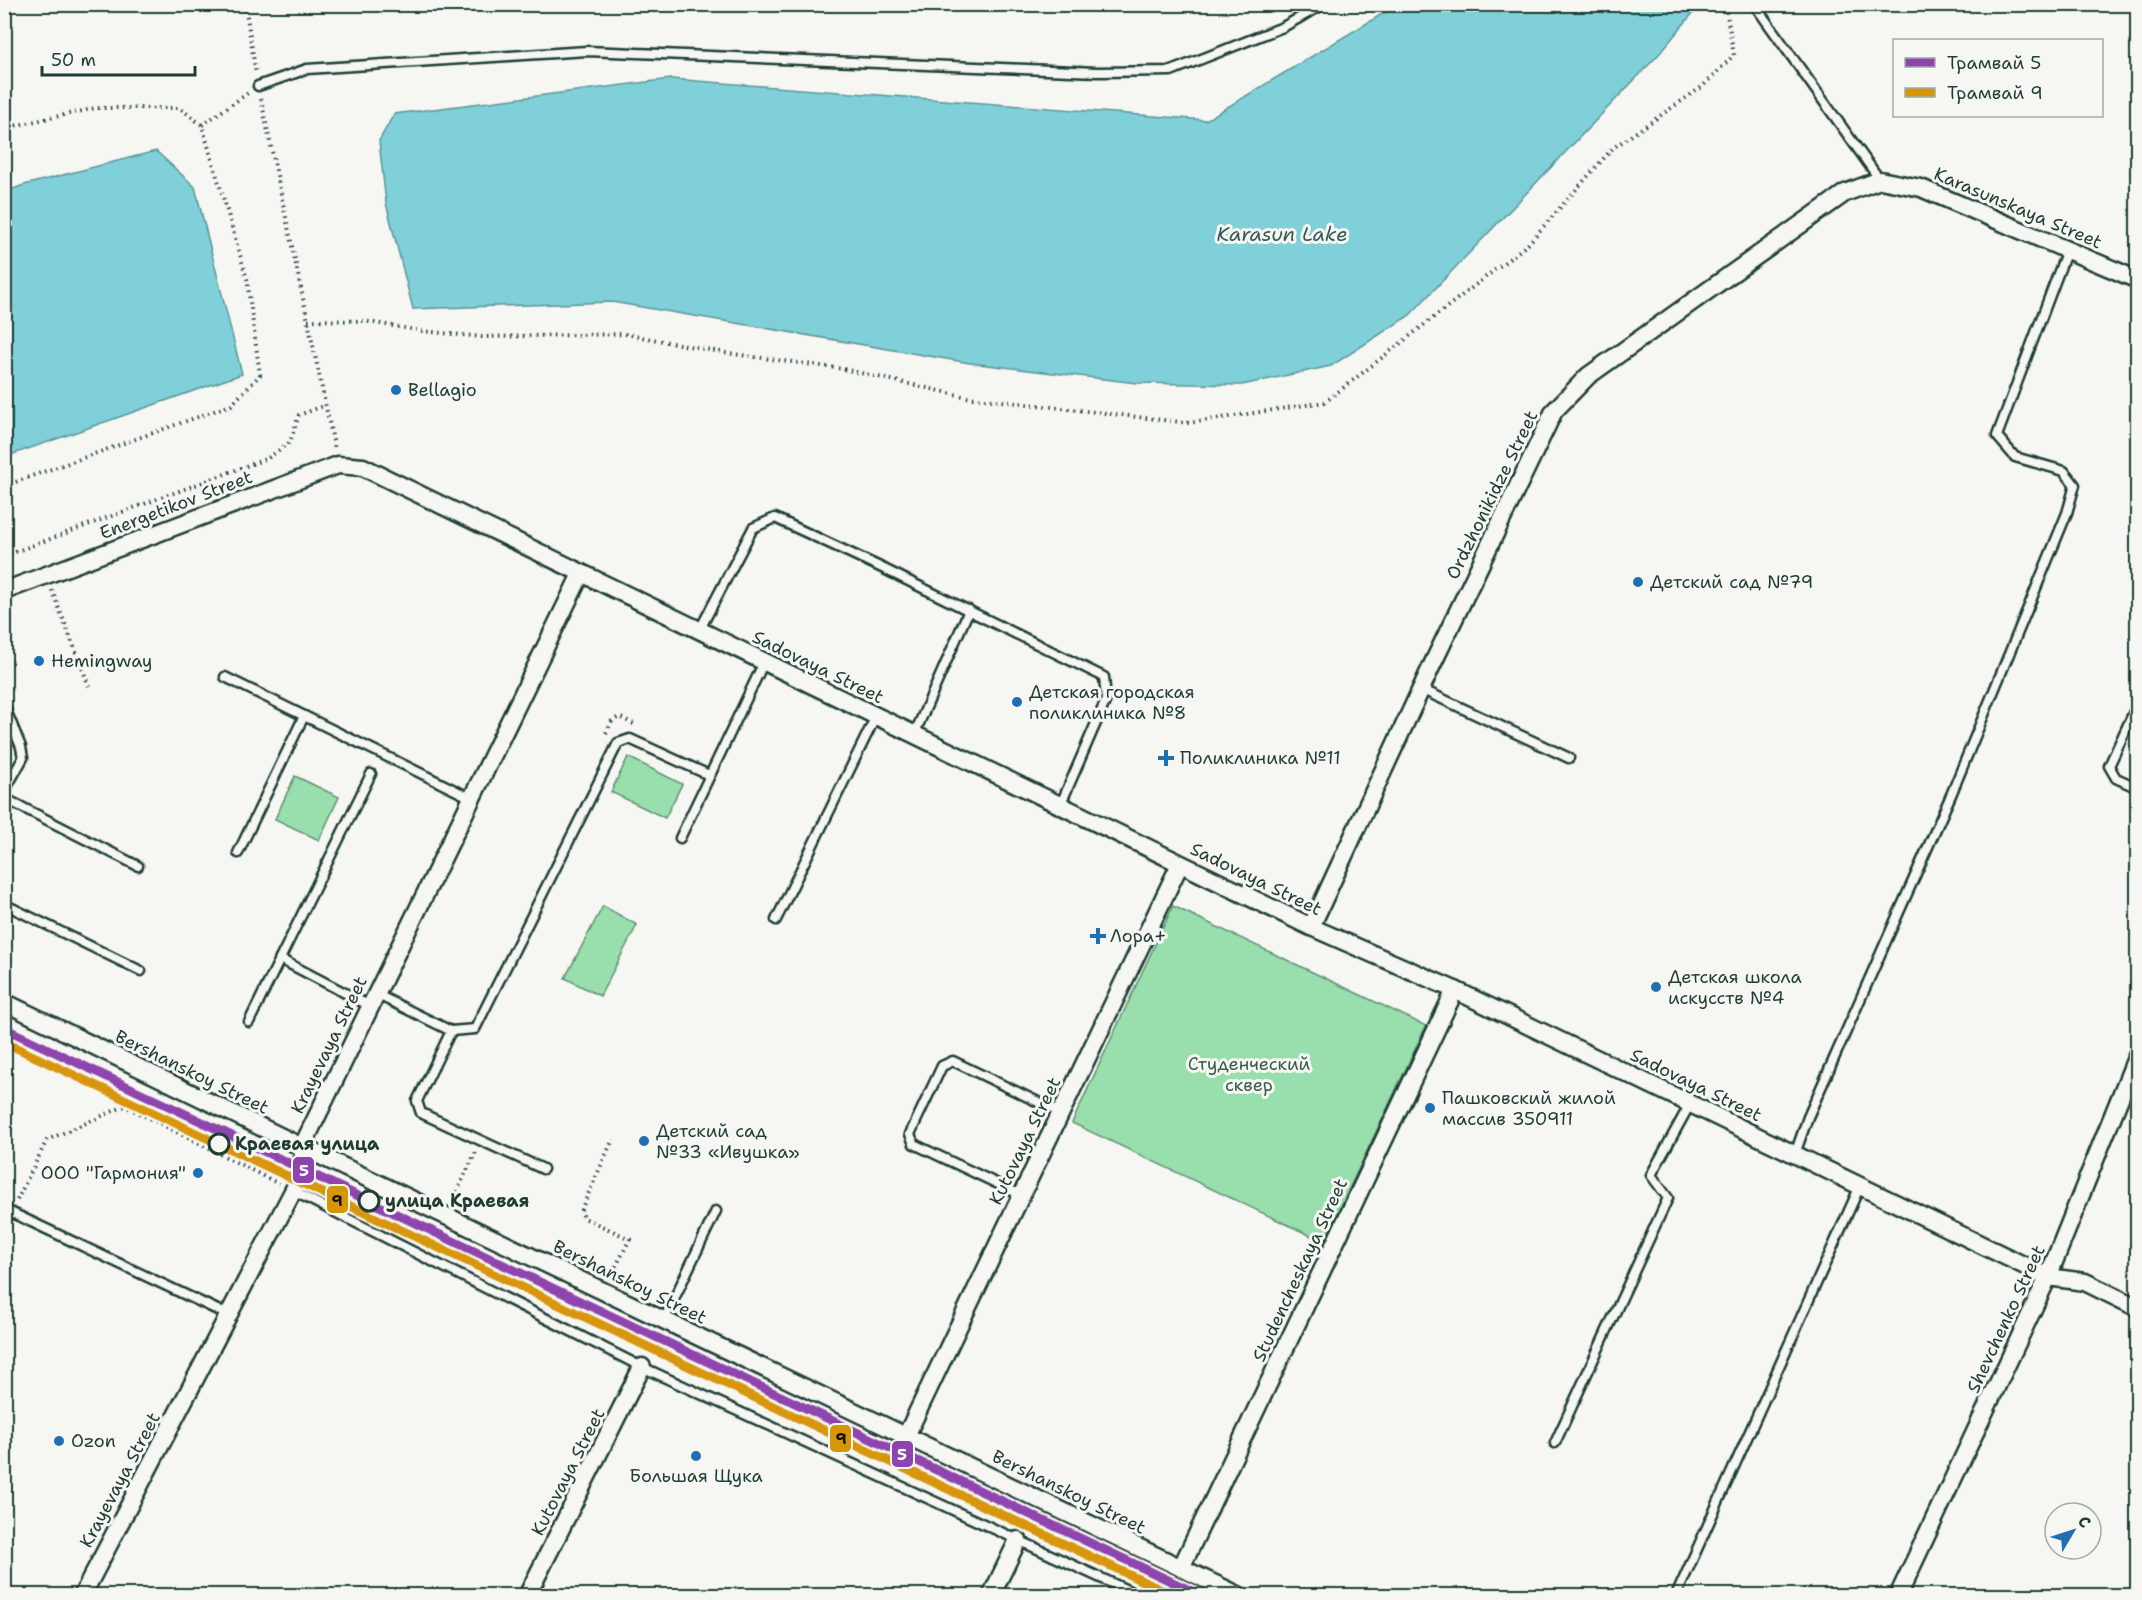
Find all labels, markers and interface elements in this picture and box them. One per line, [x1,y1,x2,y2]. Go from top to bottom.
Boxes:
scale bar [42,39,195,77]
legend [1893,39,2103,117]
text: 50 m [51,48,96,72]
text: Трамвай 5 [1947,51,2041,75]
text: Трамвай 9 [1947,81,2043,105]
street label: Karasunskaya Street [1930,162,2106,254]
water label: Karasun Lake [1217,221,1348,247]
place label: Bellagio [408,378,477,402]
marker: Bellagio [389,383,403,397]
street label: Ordzhonikidze Street [1441,406,1543,583]
street label: Energetikov Street [96,465,256,545]
place label: Детский сад №79 [1650,570,1813,594]
marker: Детский сад №79 [1631,575,1645,589]
street label: Sadovaya Street [748,625,888,709]
place label: Hemingway [51,649,152,673]
marker: Hemingway [32,654,46,668]
place label: Детская городская поликлиника №8 [1029,680,1195,725]
marker: Детская городская поликлиника №8 [1010,695,1024,709]
place label: Поликлиника №11 [1180,746,1341,770]
marker: Поликлиника №11 [1157,749,1175,767]
street label: Sadovaya Street [1186,837,1326,921]
place label: Лора+ [1110,924,1167,948]
marker: Лора+ [1091,929,1105,943]
place label: Детская школа искусств №4 [1668,965,1802,1010]
street label: Krayevaya Street [285,972,373,1118]
marker: Детская школа искусств №4 [1649,980,1663,994]
street label: Bershanskoy Street [111,1024,273,1120]
street label: Sadovaya Street [1626,1043,1766,1127]
park label: Студенческий сквер [1188,1052,1311,1097]
street label: Kutovaya Street [984,1073,1066,1209]
place label: Пашковский жилой массив 350911 [1442,1086,1616,1131]
marker: Пашковский жилой массив 350911 [1423,1101,1437,1115]
place label: Детский сад №33 «Ивушка» [656,1119,800,1164]
place label: Краевая улица [235,1132,380,1156]
marker: Краевая улица [208,1133,230,1155]
marker: Детский сад №33 «Ивушка» [637,1134,651,1148]
line badge: 5 [292,1156,315,1184]
text: 5 [299,1160,309,1181]
place label: ООО "Гармония" [41,1161,186,1185]
marker: ООО "Гармония" [191,1166,205,1180]
street label: Studencheskaya Street [1247,1174,1353,1365]
line badge: 9 [326,1185,349,1214]
place label: улица Краевая [385,1189,529,1213]
text: 9 [331,1190,343,1211]
marker: улица Краевая [358,1190,380,1212]
street label: Bershanskoy Street [549,1234,711,1330]
street label: Shevchenko Street [1961,1241,2051,1397]
street label: Kutovaya Street [526,1404,610,1540]
street label: Krayevaya Street [74,1408,166,1552]
line badge: 9 [829,1424,852,1453]
text: 9 [835,1428,847,1449]
place label: Ozon [71,1429,116,1453]
marker: Ozon [52,1434,66,1448]
line badge: 5 [891,1440,914,1468]
text: 5 [897,1444,907,1465]
street label: Bershanskoy Street [988,1444,1150,1540]
marker: Большая Щука [689,1449,703,1463]
place label: Большая Щука [629,1464,763,1488]
north arrow [2043,1501,2103,1561]
text: С [2073,1511,2096,1532]

